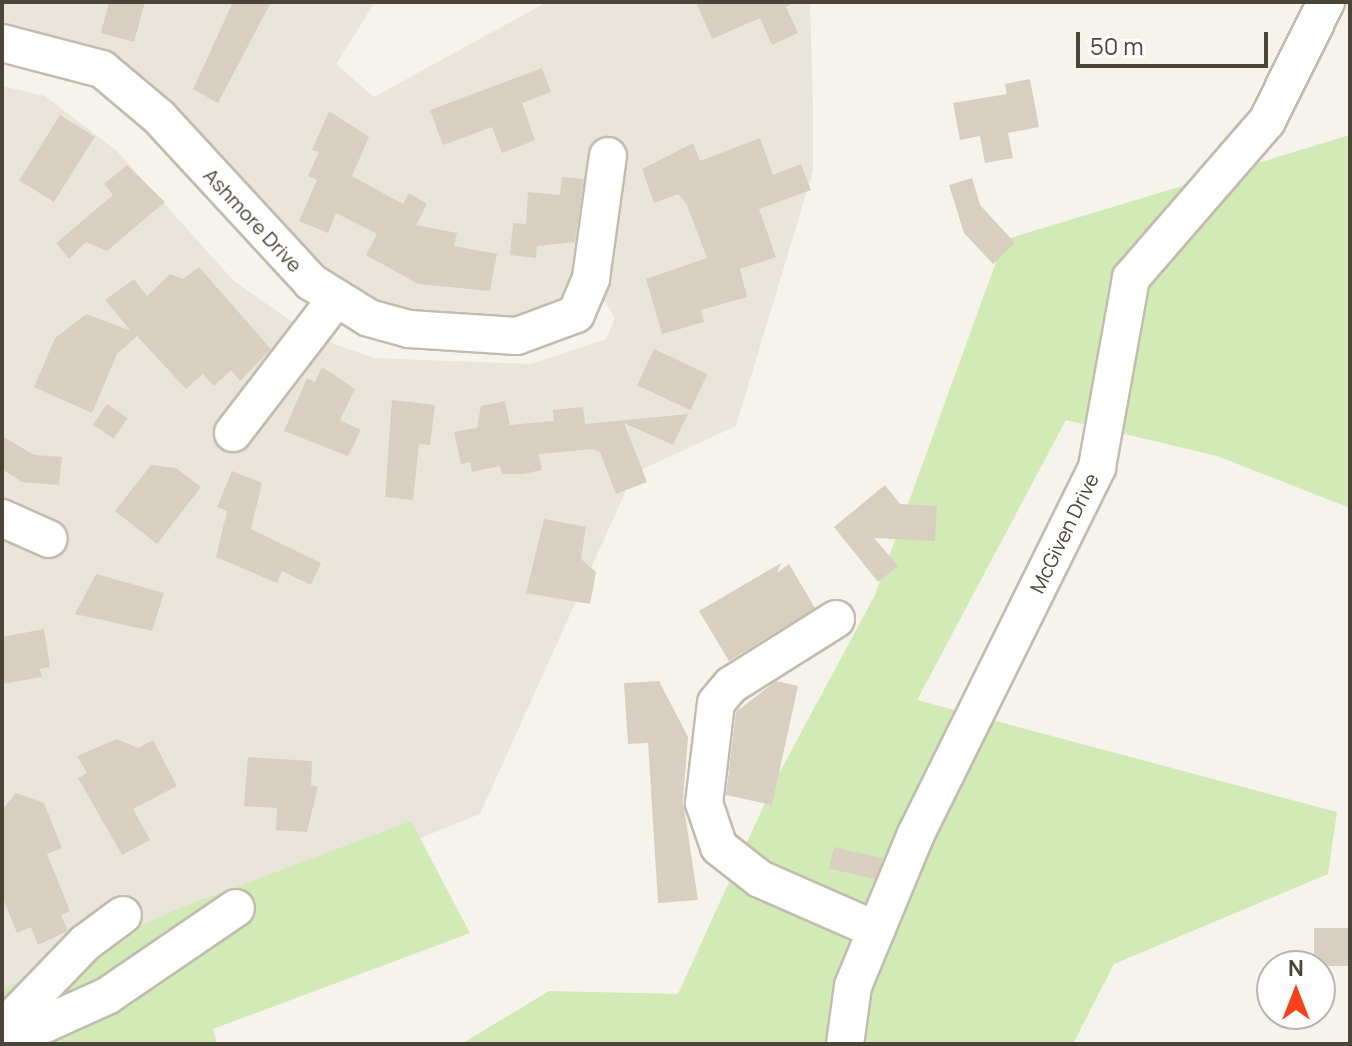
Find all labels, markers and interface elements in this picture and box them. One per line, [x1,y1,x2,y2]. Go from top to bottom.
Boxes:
scale bar [1080,16,1272,66]
text: 50 m [1090,29,1144,62]
street label: Ashmore Drive [199,163,307,277]
street label: McGiven Drive [1025,469,1103,597]
north arrow [1256,950,1336,1030]
text: N [1288,953,1304,983]

